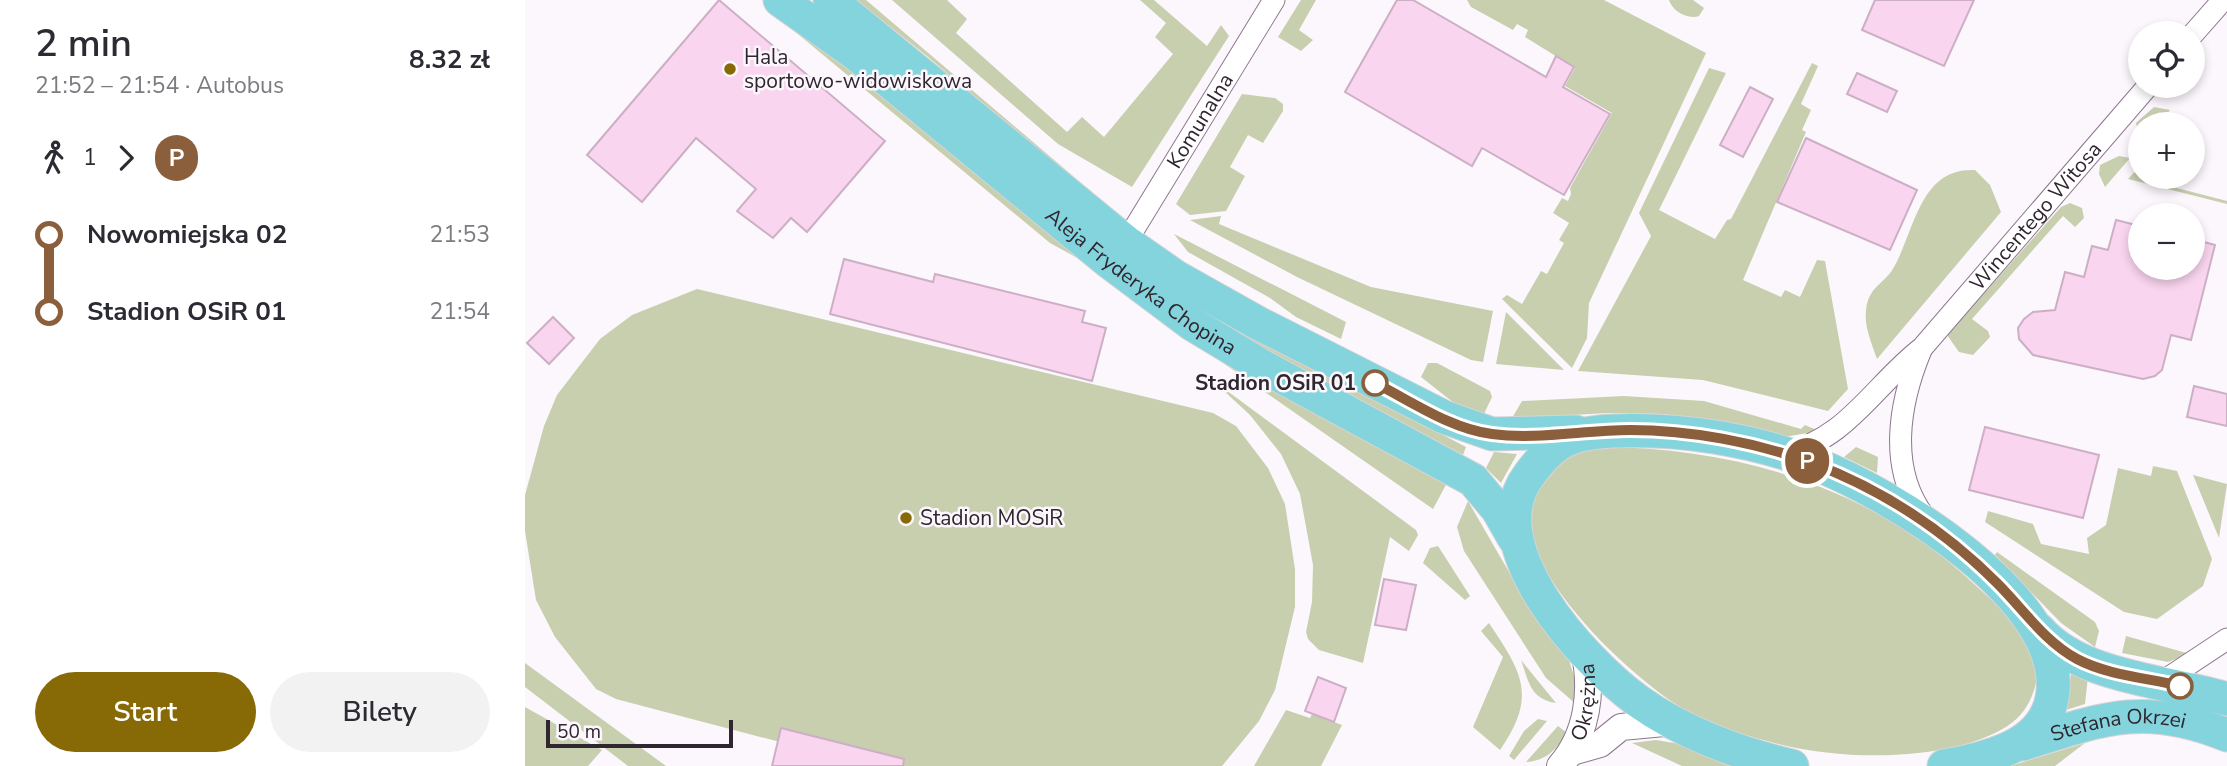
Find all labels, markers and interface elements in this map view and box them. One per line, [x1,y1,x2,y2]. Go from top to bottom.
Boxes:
text: 2 min [35,18,132,69]
map controls [2128,21,2205,280]
button: locate [2128,21,2205,98]
text: 8.32 zł [409,42,490,77]
place label: Hala sportowo-widowiskowa [744,43,972,95]
marker: Hala sportowo-widowiskowa [722,61,738,77]
street label: Komunalna [1160,68,1240,174]
text: 21:52 – 21:54 · Autobus [35,70,284,101]
button: + [2128,112,2205,189]
street label: Wincentego Witosa [1963,136,2108,297]
icon: walk [35,139,73,177]
icon: forward [107,139,145,177]
text: 1 [83,142,97,173]
text: P [169,142,184,174]
street label: Aleja Fryderyka Chopina [1040,201,1242,362]
button: − [2128,203,2205,280]
text: Nowomiejska 02 [87,217,287,252]
text: 21:53 [430,219,490,250]
text: Stadion OSiR 01 [87,294,286,329]
text: 21:54 [430,296,490,327]
place label: Stadion OSiR 01 [1195,369,1356,397]
marker: Stadion OSiR 01 [1362,370,1388,396]
line badge: P [1784,438,1830,484]
text: P [1799,445,1815,477]
place label: Stadion MOSiR [920,504,1063,532]
marker: Stadion MOSiR [898,510,914,526]
street label: Okrężna [1564,662,1602,745]
button: Start [35,672,256,752]
button: Bilety [270,672,490,752]
unlabelled marker [2167,673,2193,699]
street label: Stefana Okrzei [2047,702,2189,748]
scale bar [546,717,733,749]
text: 50 m [557,719,601,745]

